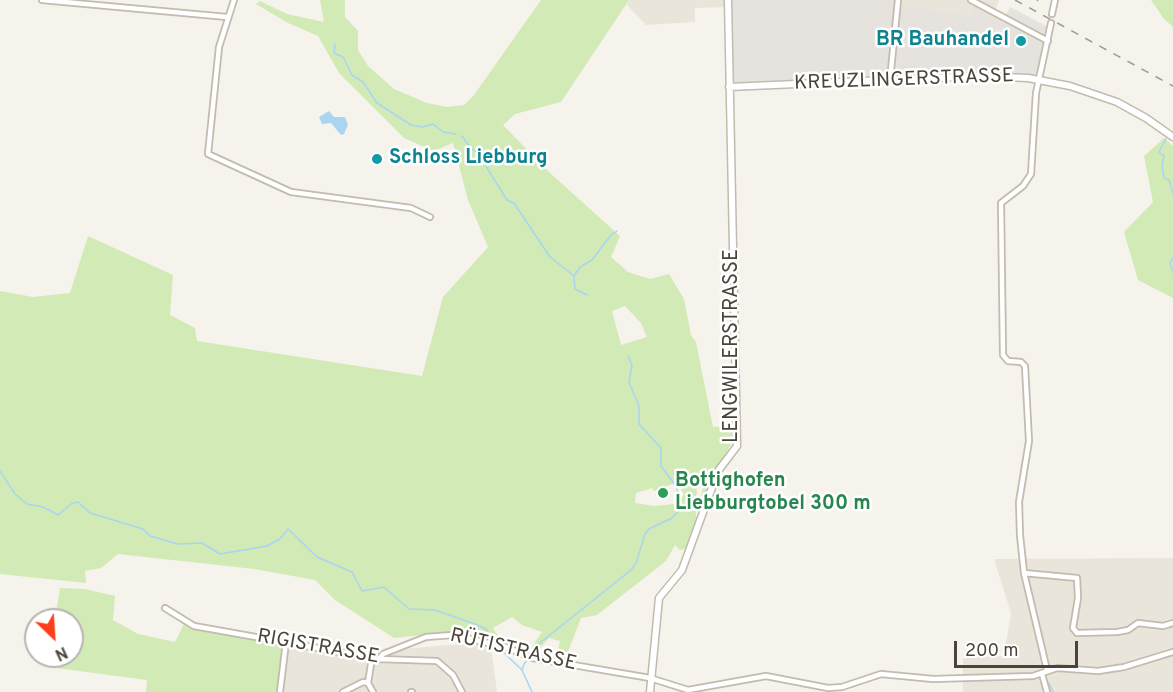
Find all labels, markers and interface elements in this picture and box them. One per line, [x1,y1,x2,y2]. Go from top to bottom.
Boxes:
place label: BR Bauhandel [876,29,1009,53]
marker: BR Bauhandel [1014,34,1028,48]
street label: KREUZLINGERSTRASSE [794,65,1014,97]
place label: Schloss Liebburg [389,147,548,171]
marker: Schloss Liebburg [370,152,384,166]
street label: LENGWILERSTRASSE [721,249,745,443]
place label: Bottighofen Liebburgtobel 300 m [675,470,871,517]
marker: Bottighofen Liebburgtobel 300 m [656,486,670,500]
north arrow [24,608,84,668]
street label: RIGISTRASSE [255,625,381,671]
street label: RÜTISTRASSE [447,625,579,677]
scale bar [957,629,1082,667]
text: 200 m [965,640,1018,663]
text: N [51,641,70,664]

